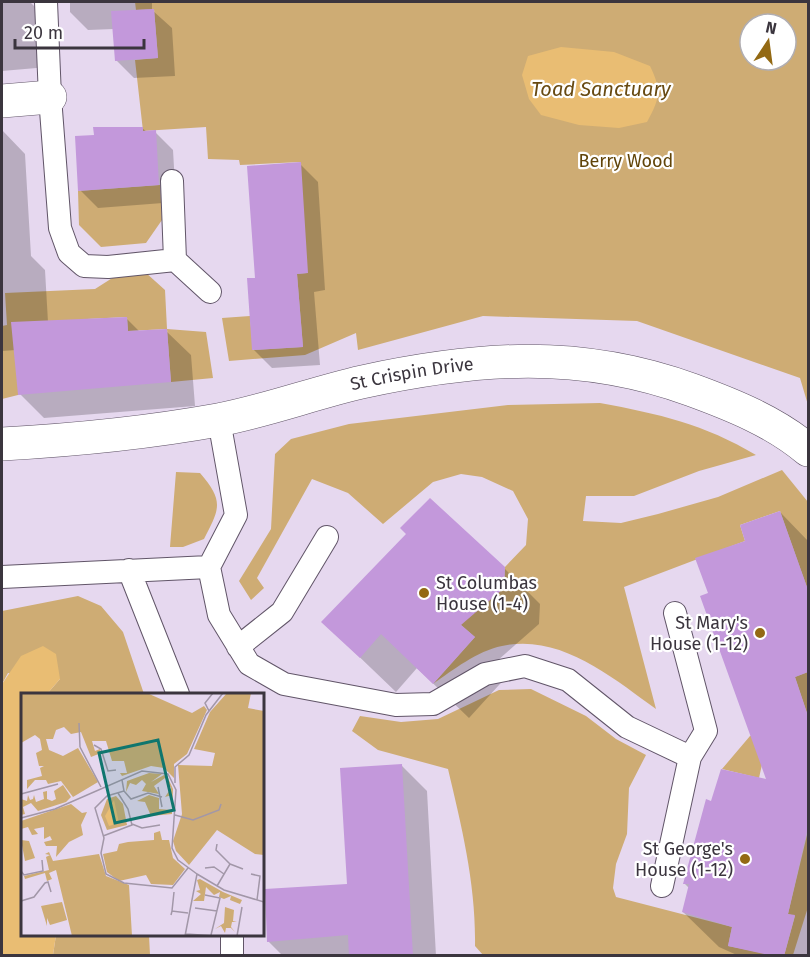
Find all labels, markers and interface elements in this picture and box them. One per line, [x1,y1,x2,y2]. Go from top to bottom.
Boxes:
scale bar [15,12,144,50]
north arrow [738,12,798,72]
text: N [764,17,779,38]
text: 20 m [24,22,63,44]
water label: Toad Sanctuary [531,77,672,101]
park label: Berry Wood [579,150,673,172]
street label: St Crispin Drive [348,353,475,395]
place label: St Columbas House (1-4) [436,572,537,615]
marker: St Columbas House (1-4) [417,586,431,600]
place label: St Mary's House (1-12) [650,612,748,655]
marker: St Mary's House (1-12) [753,626,767,640]
inset map [21,693,264,936]
place label: St George's House (1-12) [635,838,733,881]
marker: St George's House (1-12) [738,852,752,866]

